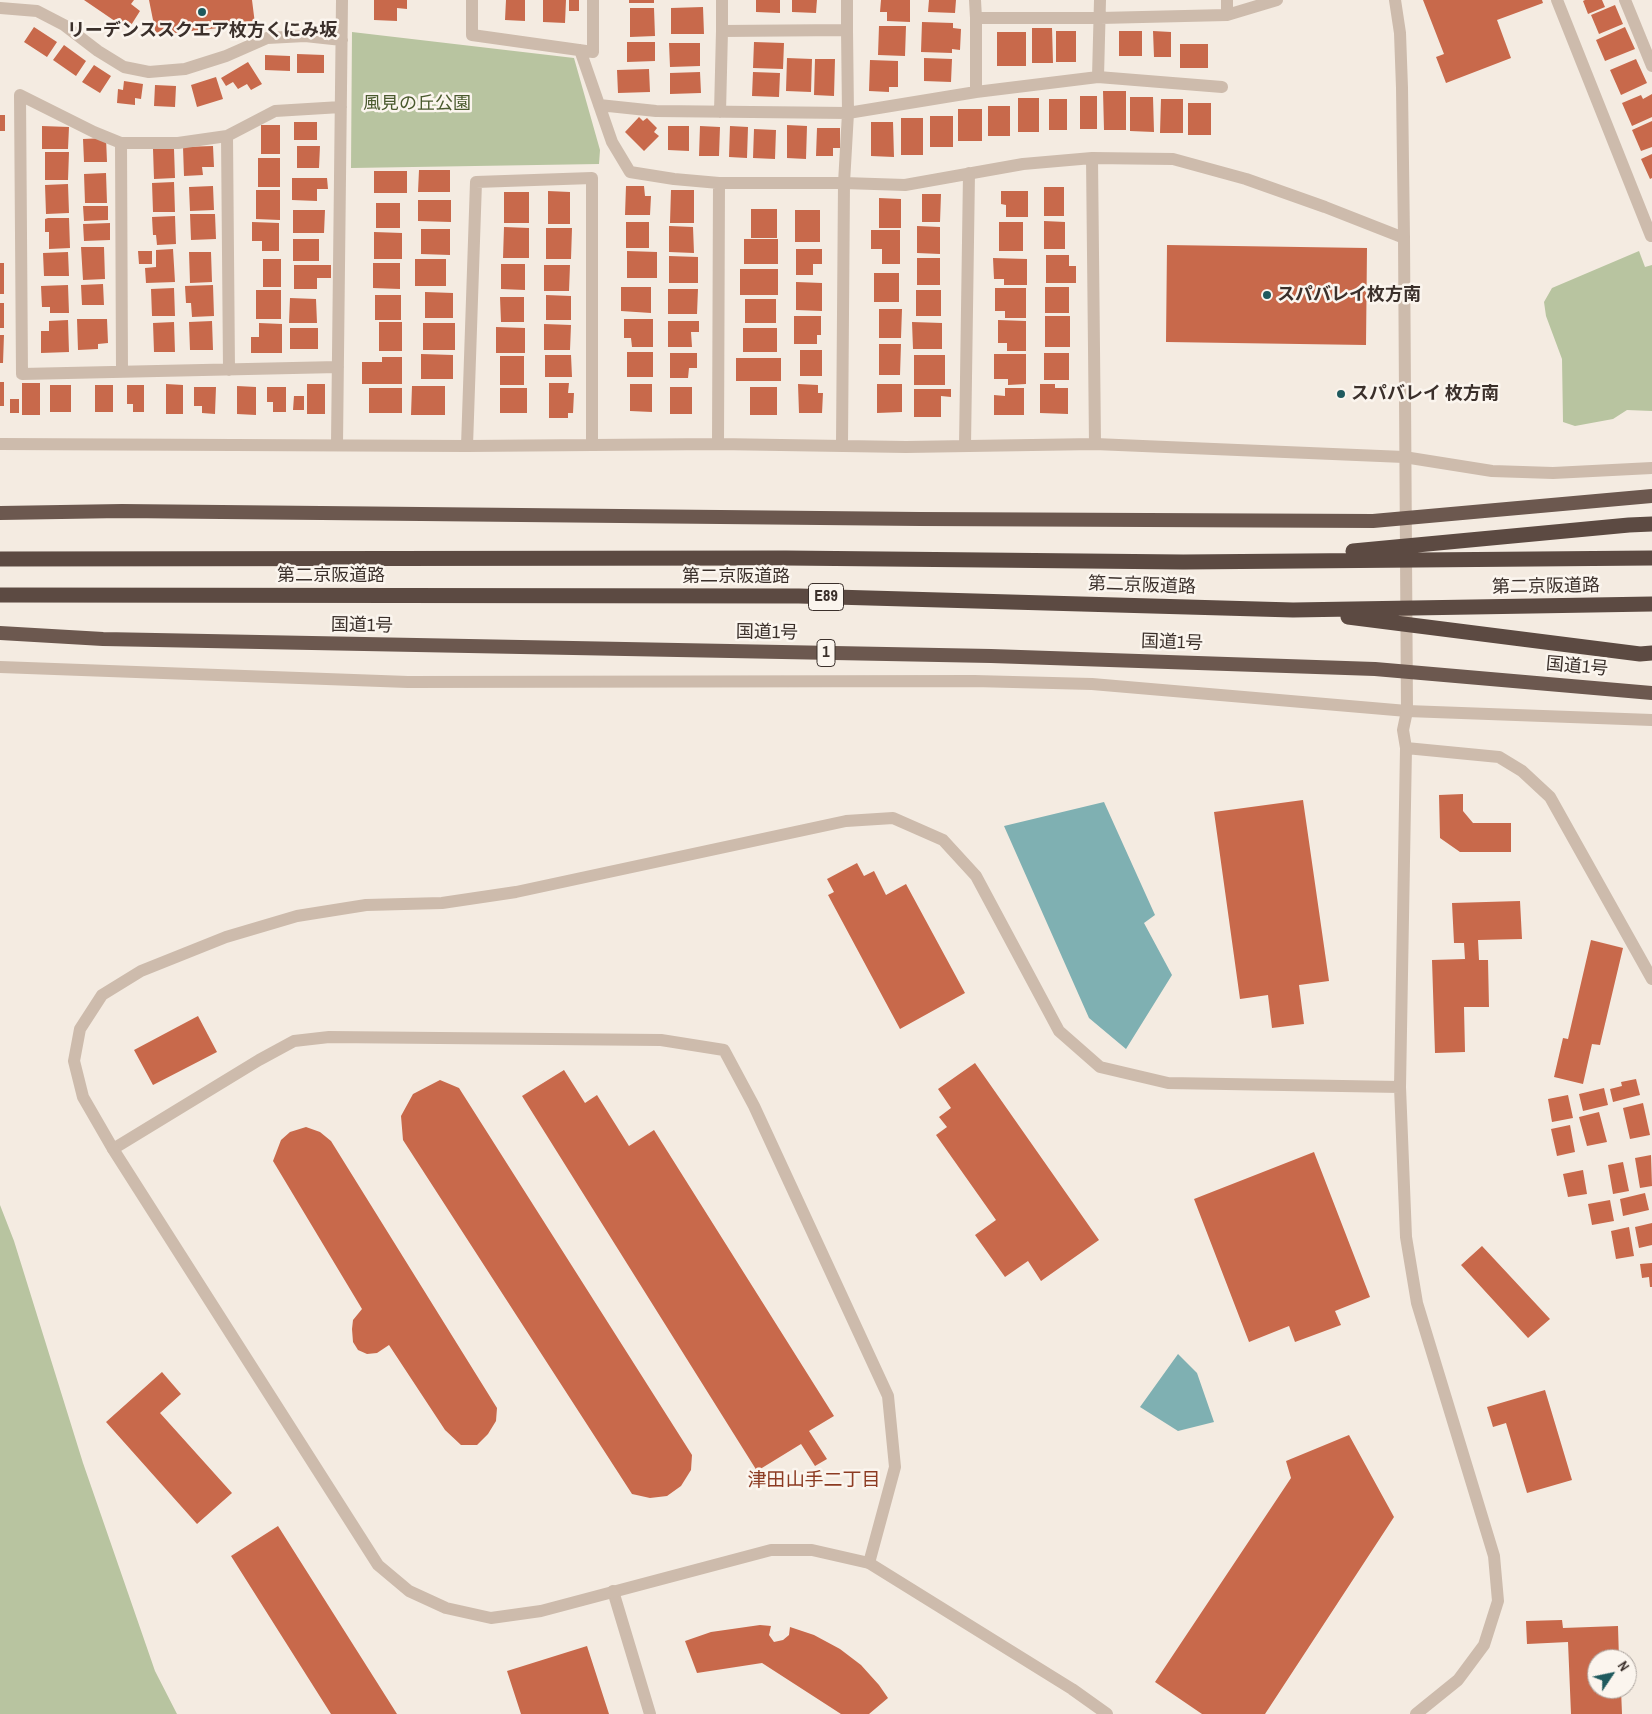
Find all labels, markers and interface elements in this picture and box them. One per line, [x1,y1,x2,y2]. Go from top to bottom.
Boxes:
marker: リーデンススクエア枚方くにみ坂 [196,6,208,18]
place label: リーデンススクエア枚方くにみ坂 [67,20,337,42]
park label: 風見の丘公園 [363,93,471,115]
place label: スパバレイ枚方南 [1277,284,1421,306]
marker: スパバレイ枚方南 [1261,289,1273,301]
place label: スパバレイ 枚方南 [1351,383,1499,405]
marker: スパバレイ 枚方南 [1335,388,1347,400]
street label: 第二京阪道路 [277,565,385,587]
street label: 第二京阪道路 [682,566,790,588]
street label: 第二京阪道路 [1088,573,1196,599]
street label: 第二京阪道路 [1492,575,1600,599]
road number: E89 [808,584,844,610]
street label: 国道1号 [331,615,393,637]
street label: 国道1号 [736,622,798,644]
street label: 国道1号 [1141,631,1203,655]
road number: 1 [817,640,835,666]
street label: 国道1号 [1545,654,1609,680]
district label: 津田山手二丁目 [748,1470,880,1492]
north arrow [1587,1649,1637,1699]
text: N [1614,1658,1633,1675]

